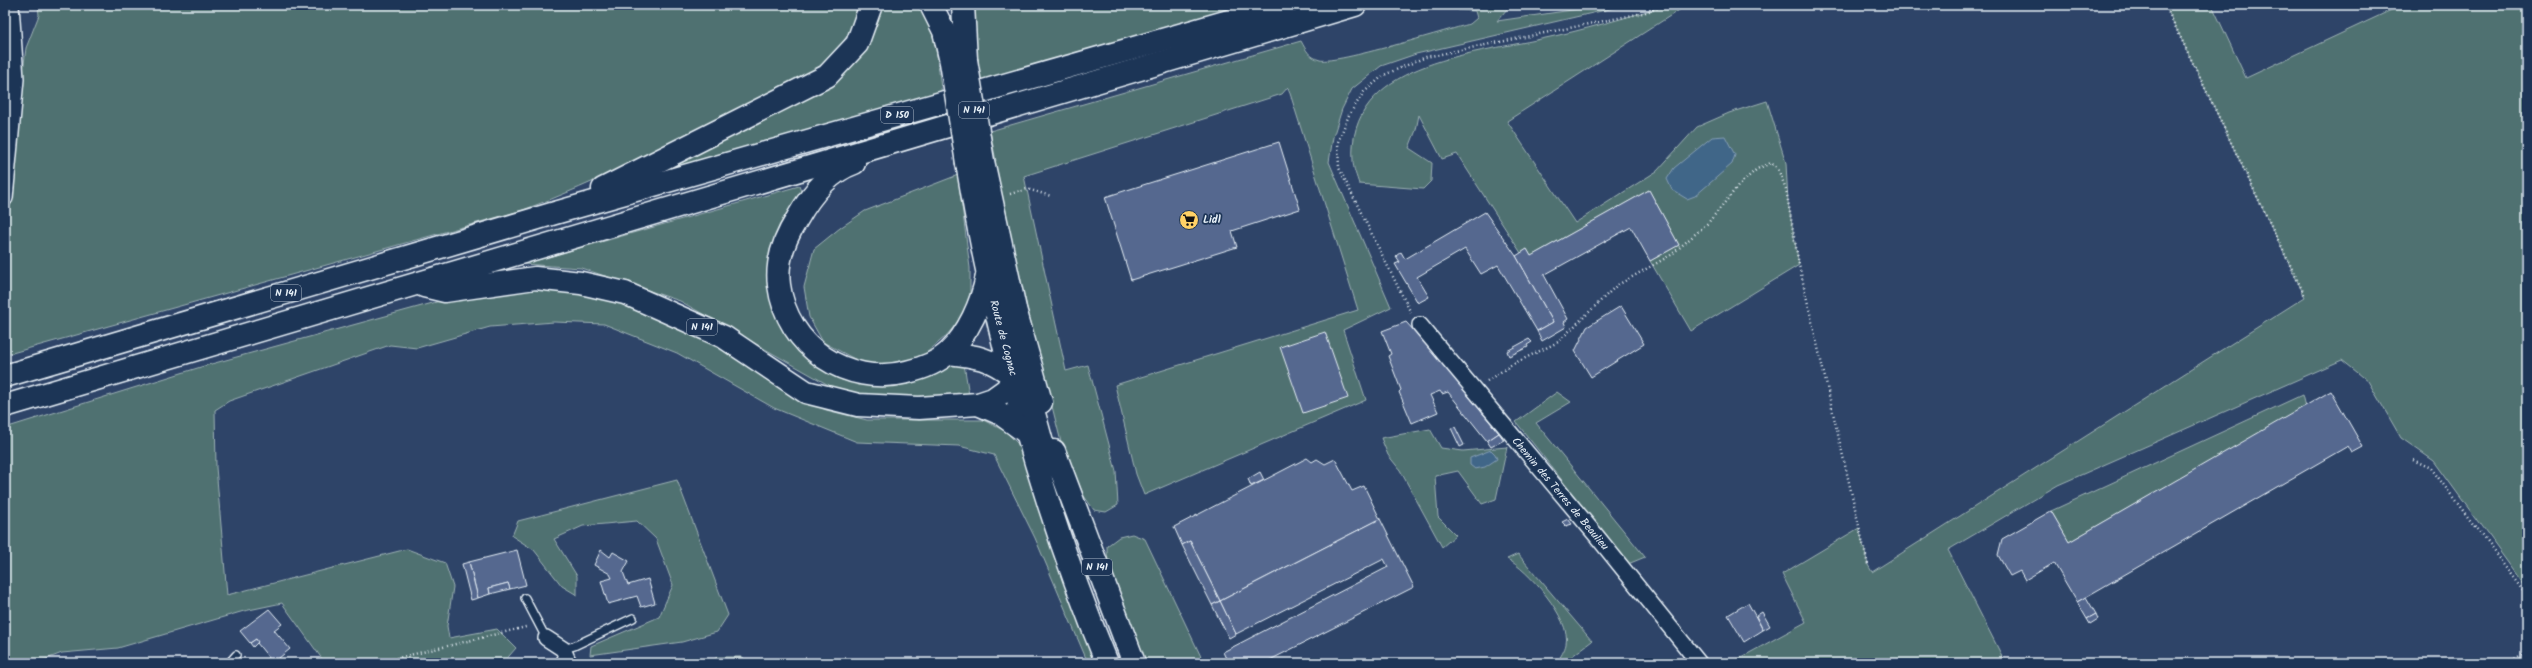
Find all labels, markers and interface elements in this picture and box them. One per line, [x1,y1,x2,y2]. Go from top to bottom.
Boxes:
road number: N 141 [959,102,989,118]
road number: D 150 [881,107,913,123]
supermarket icon: Lidl [1178,209,1200,231]
place label: Lidl [1203,211,1221,229]
road number: N 141 [271,285,301,301]
street label: Route de Cognac [984,298,1022,378]
road number: N 141 [687,319,717,335]
street label: Chemin des Terres de Beaulieu [1507,433,1613,555]
road number: N 141 [1082,559,1112,575]

